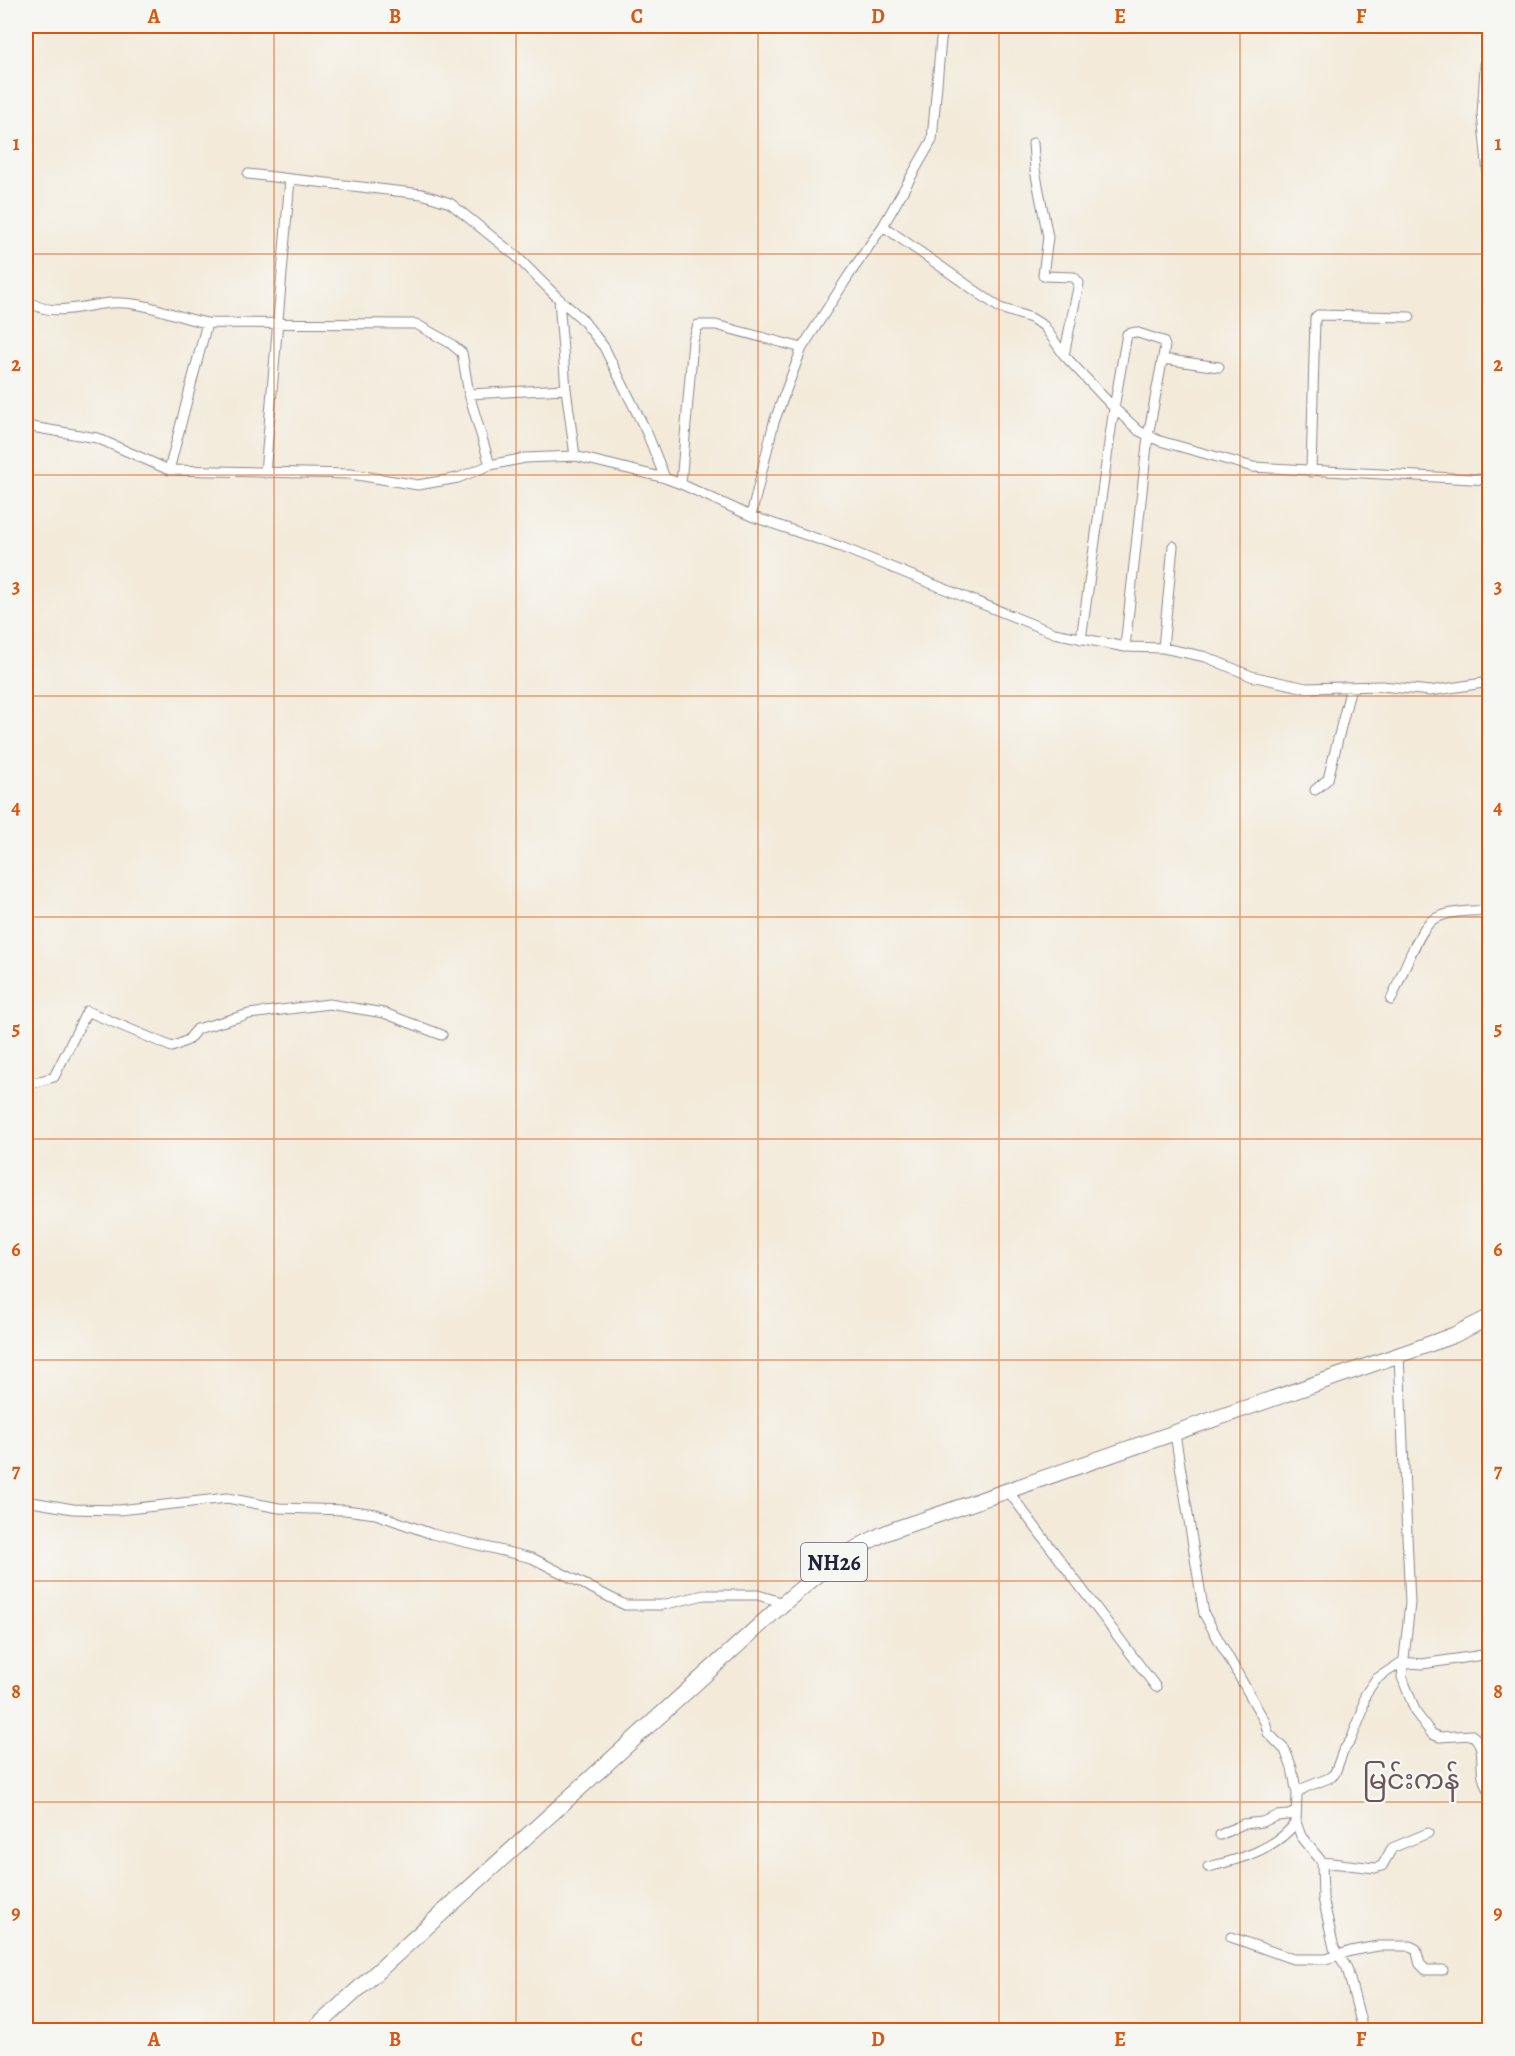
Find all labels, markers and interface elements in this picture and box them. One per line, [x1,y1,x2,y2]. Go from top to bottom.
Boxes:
text: A [147,3,161,30]
text: B [389,3,401,30]
text: C [631,3,643,30]
text: D [871,3,885,30]
text: E [1114,3,1126,30]
text: F [1356,3,1367,30]
text: 1 [12,130,20,157]
text: 1 [1494,130,1502,157]
text: 2 [11,351,21,378]
text: 2 [1493,351,1503,378]
text: 3 [12,573,20,600]
text: 3 [1494,573,1502,600]
text: 4 [11,794,21,821]
text: 4 [1493,794,1503,821]
text: 5 [12,1015,20,1042]
text: 5 [1494,1015,1502,1042]
text: 6 [11,1236,21,1263]
text: 6 [1493,1236,1503,1263]
text: 7 [12,1457,21,1484]
text: 7 [1494,1457,1503,1484]
road number: NH26 [801,1543,867,1581]
text: 8 [11,1678,21,1705]
text: 8 [1493,1678,1503,1705]
district label: မြင်းကန် [1362,1761,1460,1802]
text: 9 [11,1899,21,1926]
text: 9 [1493,1899,1503,1926]
text: A [147,2026,161,2053]
text: B [389,2026,401,2053]
text: C [631,2026,643,2053]
text: D [871,2026,885,2053]
text: E [1114,2026,1126,2053]
text: F [1356,2026,1367,2053]

